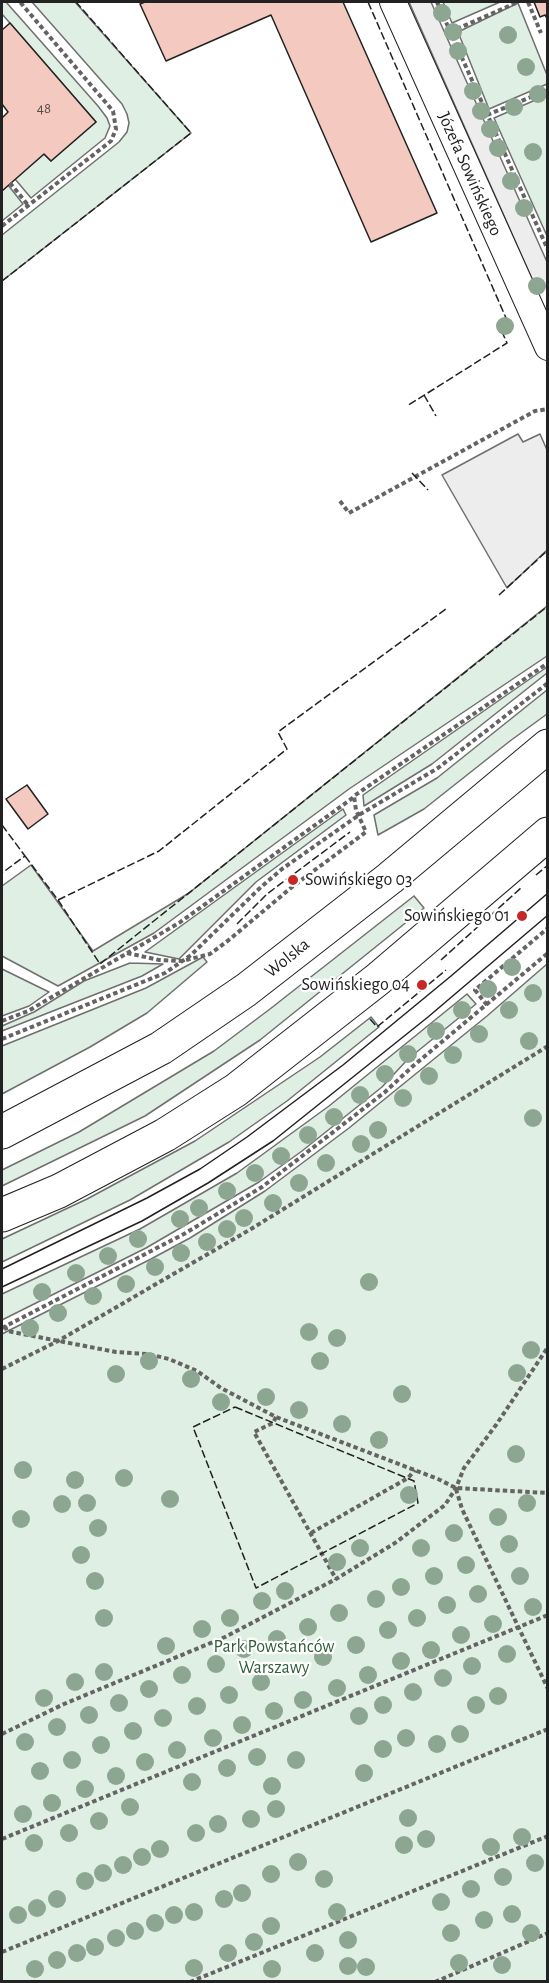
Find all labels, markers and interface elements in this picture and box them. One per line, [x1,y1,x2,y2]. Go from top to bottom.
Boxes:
house number: 48 [37,99,51,117]
street label: Józefa Sowińskiego [433,109,507,239]
place label: Sowińskiego 03 [305,869,412,891]
marker: Sowińskiego 03 [286,873,300,887]
place label: Sowińskiego 01 [404,905,510,927]
marker: Sowińskiego 01 [515,909,529,923]
street label: Wolska [260,933,314,983]
place label: Sowińskiego 04 [301,974,410,996]
marker: Sowińskiego 04 [415,978,429,992]
park label: Park Powstańców Warszawy [214,1636,334,1678]

